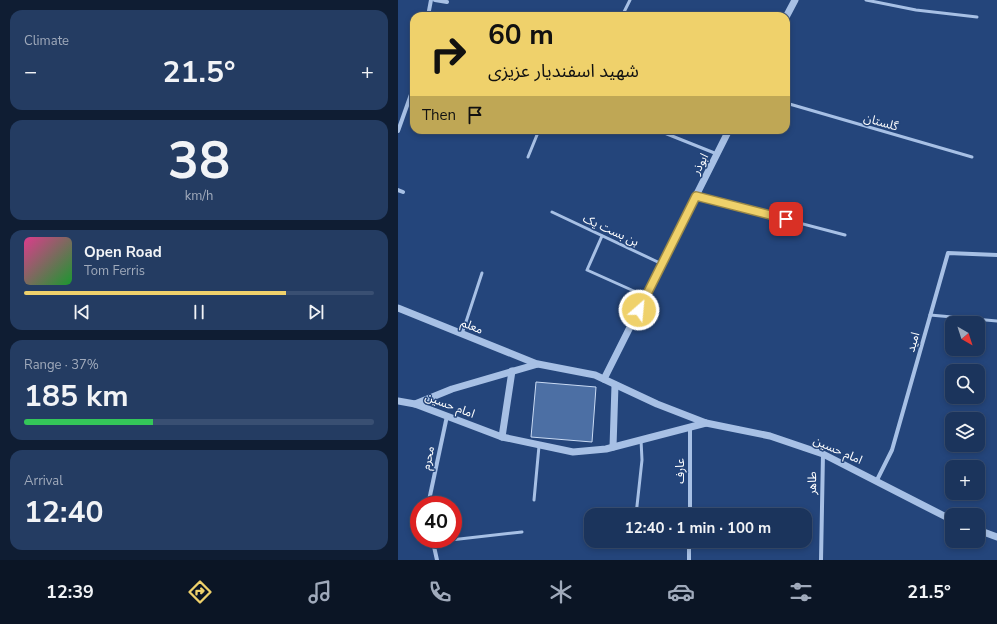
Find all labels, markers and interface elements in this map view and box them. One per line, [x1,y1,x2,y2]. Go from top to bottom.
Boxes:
text: 60 m [488,16,554,54]
icon: right [422,28,474,80]
text: Climate [24,32,69,50]
text: 21.5° [163,52,235,93]
text: − [24,57,37,87]
text: + [361,57,374,87]
text: شهید اسفندیار عزیزی [488,59,639,83]
icon: arrive [464,104,486,126]
text: Then [422,105,456,125]
street label: گلستان [862,109,901,135]
text: 38 [168,125,230,196]
street label: ابوذر [687,151,712,178]
text: km/h [185,187,213,205]
pin [769,202,803,236]
icon: arrive [775,208,797,230]
street label: بن بست یک [580,210,642,250]
text: Open Road [84,242,162,262]
text: Tom Ferris [84,262,145,280]
position arrow [618,289,660,331]
icon: previous [71,301,93,323]
icon: pause [188,301,210,323]
icon: next [305,301,327,323]
street label: معلم [458,314,486,339]
north arrow [945,316,985,356]
map controls [945,316,985,548]
street label: امید [903,330,923,354]
text: Range · 37% [24,356,99,374]
button: search [945,364,985,404]
text: 185 km [24,376,129,417]
street label: امام حسین [422,388,477,423]
button: layers [945,412,985,452]
street label: امام حسین [811,432,865,469]
street label: محرم [418,445,439,472]
street label: عارف [672,458,688,484]
button: + [945,460,985,500]
street label: طاهر [804,471,820,496]
text: Arrival [24,472,63,490]
text: 12:40 [24,492,103,533]
speed limit sign: 40 [410,496,462,548]
button: − [945,508,985,548]
text: 12:40 · 1 min · 100 m [625,518,771,538]
icon: directions [186,578,214,606]
icon: music [306,578,334,606]
icon: phone [426,578,454,606]
icon: climate [547,578,575,606]
icon: car [667,578,695,606]
icon: filters [787,578,815,606]
text: 12:39 [46,580,94,604]
text: 21.5° [907,580,951,604]

